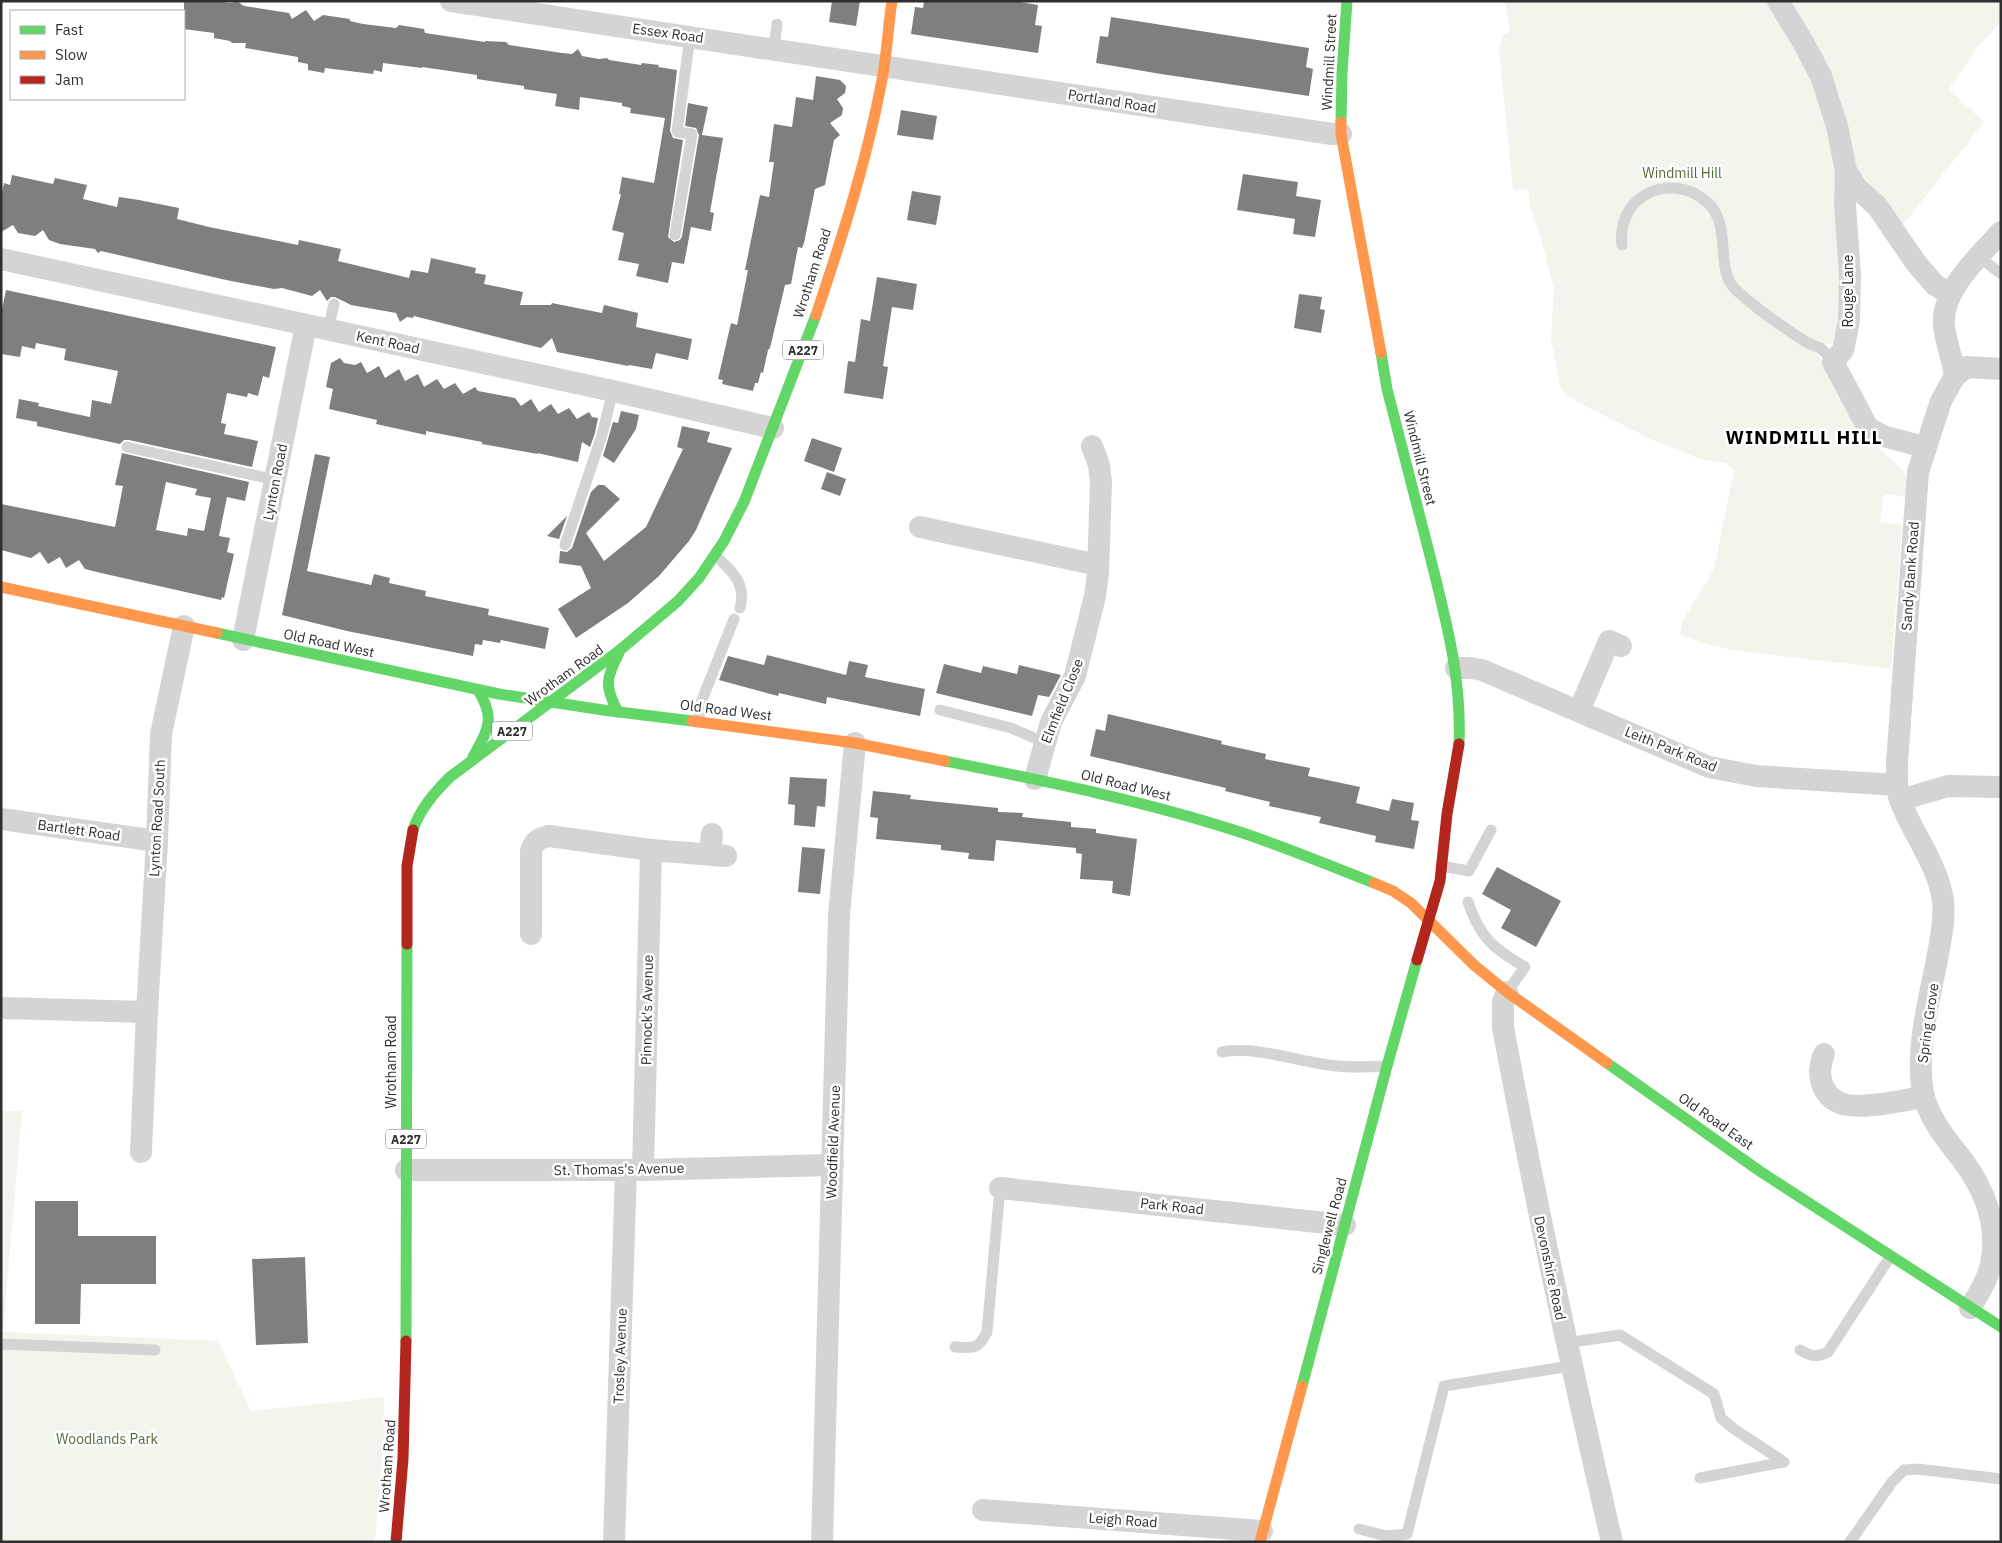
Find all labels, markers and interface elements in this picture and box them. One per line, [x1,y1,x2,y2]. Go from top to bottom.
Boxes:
legend [10,10,185,100]
street label: Windmill Street [1317,13,1341,111]
street label: Essex Road [631,19,705,47]
text: Fast [55,20,83,39]
text: Slow [55,45,88,64]
text: Jam [55,70,84,89]
street label: Portland Road [1067,85,1157,117]
park label: Windmill Hill [1642,164,1722,182]
street label: Wrotham Road [789,226,835,320]
street label: Rouge Lane [1839,254,1857,327]
street label: Kent Road [355,326,421,358]
road number: A227 [783,340,823,360]
street label: Windmill Street [1400,409,1440,507]
district label: WINDMILL HILL [1725,425,1883,449]
street label: Lynton Road [259,442,291,522]
street label: Sandy Bank Road [1897,521,1923,631]
street label: Old Road West [282,625,376,661]
street label: Wrotham Road [521,640,607,710]
street label: Elmfield Close [1037,656,1087,746]
street label: Old Road West [679,695,773,725]
road number: A227 [492,721,532,740]
street label: Leith Park Road [1622,722,1720,776]
street label: Lynton Road South [145,759,169,877]
street label: Old Road West [1079,765,1173,805]
street label: Bartlett Road [36,815,122,845]
street label: Pinnock's Avenue [637,954,657,1065]
street label: Spring Grove [1913,982,1943,1064]
street label: Wrotham Road [382,1015,400,1109]
street label: Woodfield Avenue [822,1085,844,1199]
street label: Old Road East [1675,1088,1757,1154]
road number: A227 [386,1130,426,1148]
street label: St. Thomas's Avenue [554,1159,685,1179]
street label: Singlewell Road [1307,1175,1351,1277]
street label: Park Road [1139,1194,1205,1218]
street label: Devonshire Road [1530,1214,1570,1322]
street label: Trosley Avenue [609,1308,631,1404]
street label: Wrotham Road [375,1419,399,1513]
park label: Woodlands Park [56,1430,159,1448]
street label: Leigh Road [1088,1509,1158,1531]

